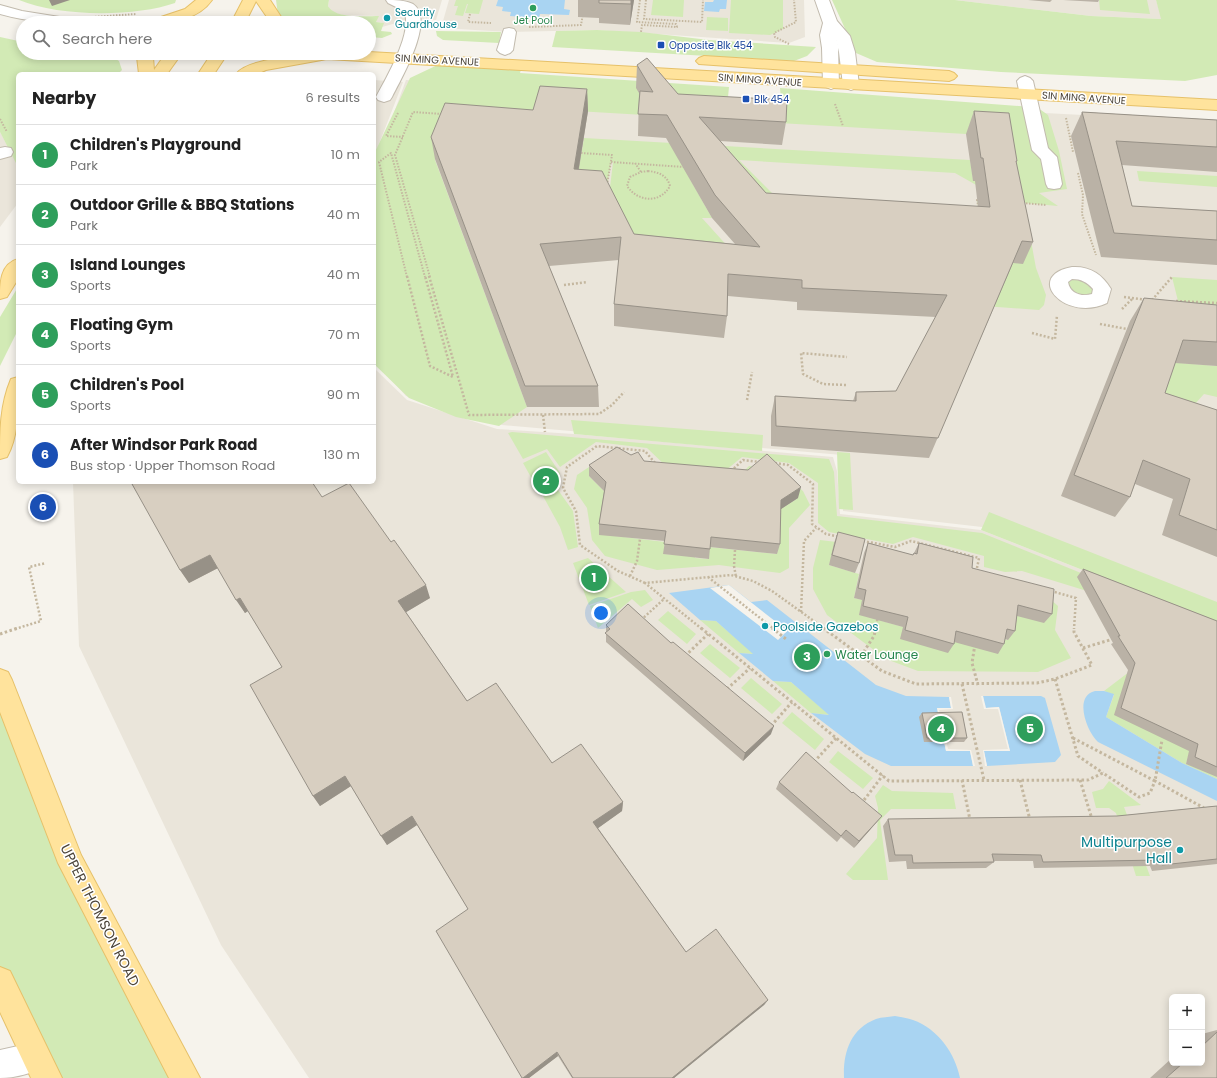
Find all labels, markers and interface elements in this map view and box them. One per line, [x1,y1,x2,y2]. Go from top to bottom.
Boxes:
marker: Jet Pool [528,3,538,13]
place label: Security Guardhouse [395,5,457,32]
marker: Security Guardhouse [382,13,392,23]
place label: Jet Pool [514,13,552,28]
search box [16,16,376,60]
icon: search [30,27,52,49]
text: Search here [62,28,152,49]
place label: Opposite Blk 454 [669,38,752,53]
marker: Opposite Blk 454 [656,40,666,50]
street label: SIN MING AVENUE [395,50,479,70]
street label: SIN MING AVENUE [718,70,802,90]
text: Nearby [32,86,96,110]
text: 6 results [306,88,360,107]
street label: SIN MING AVENUE [1042,88,1126,108]
place label: Blk 454 [754,92,789,107]
marker: Blk 454 [741,94,751,104]
text: Children's Playground [70,134,241,155]
text: 1 [43,145,47,164]
text: 10 m [331,145,360,164]
text: Park [70,156,98,175]
text: Outdoor Grille & BBQ Stations [70,194,294,215]
text: 2 [41,205,49,224]
text: 40 m [327,205,360,224]
text: Park [70,216,98,235]
text: Island Lounges [70,254,186,275]
text: 3 [41,265,49,284]
text: 40 m [327,265,360,284]
text: Sports [70,276,111,295]
text: Floating Gym [70,314,173,335]
text: 4 [41,325,49,344]
text: 70 m [328,325,360,344]
text: Sports [70,336,111,355]
text: Children's Pool [70,374,184,395]
text: 5 [41,385,49,404]
text: 90 m [327,385,360,404]
text: Sports [70,396,111,415]
text: After Windsor Park Road [70,434,258,455]
text: 6 [41,445,49,464]
text: 130 m [323,445,360,464]
text: Bus stop · Upper Thomson Road [70,456,275,475]
pin: 2 [533,466,559,496]
pin: 6 [30,492,56,522]
pin: 1 [581,563,607,593]
your location [591,603,611,623]
place label: Poolside Gazebos [773,618,879,635]
marker: Poolside Gazebos [760,621,770,631]
pin: 3 [794,642,820,672]
place label: Water Lounge [835,646,918,663]
marker: Water Lounge [822,649,832,659]
pin: 4 [928,714,954,744]
pin: 5 [1017,714,1043,744]
place label: Multipurpose Hall [1081,832,1172,868]
street label: UPPER THOMSON ROAD [55,840,145,990]
marker: Multipurpose Hall [1175,845,1185,855]
map controls [1169,994,1205,1066]
button: + [1169,994,1205,1030]
button: − [1169,1030,1205,1066]

